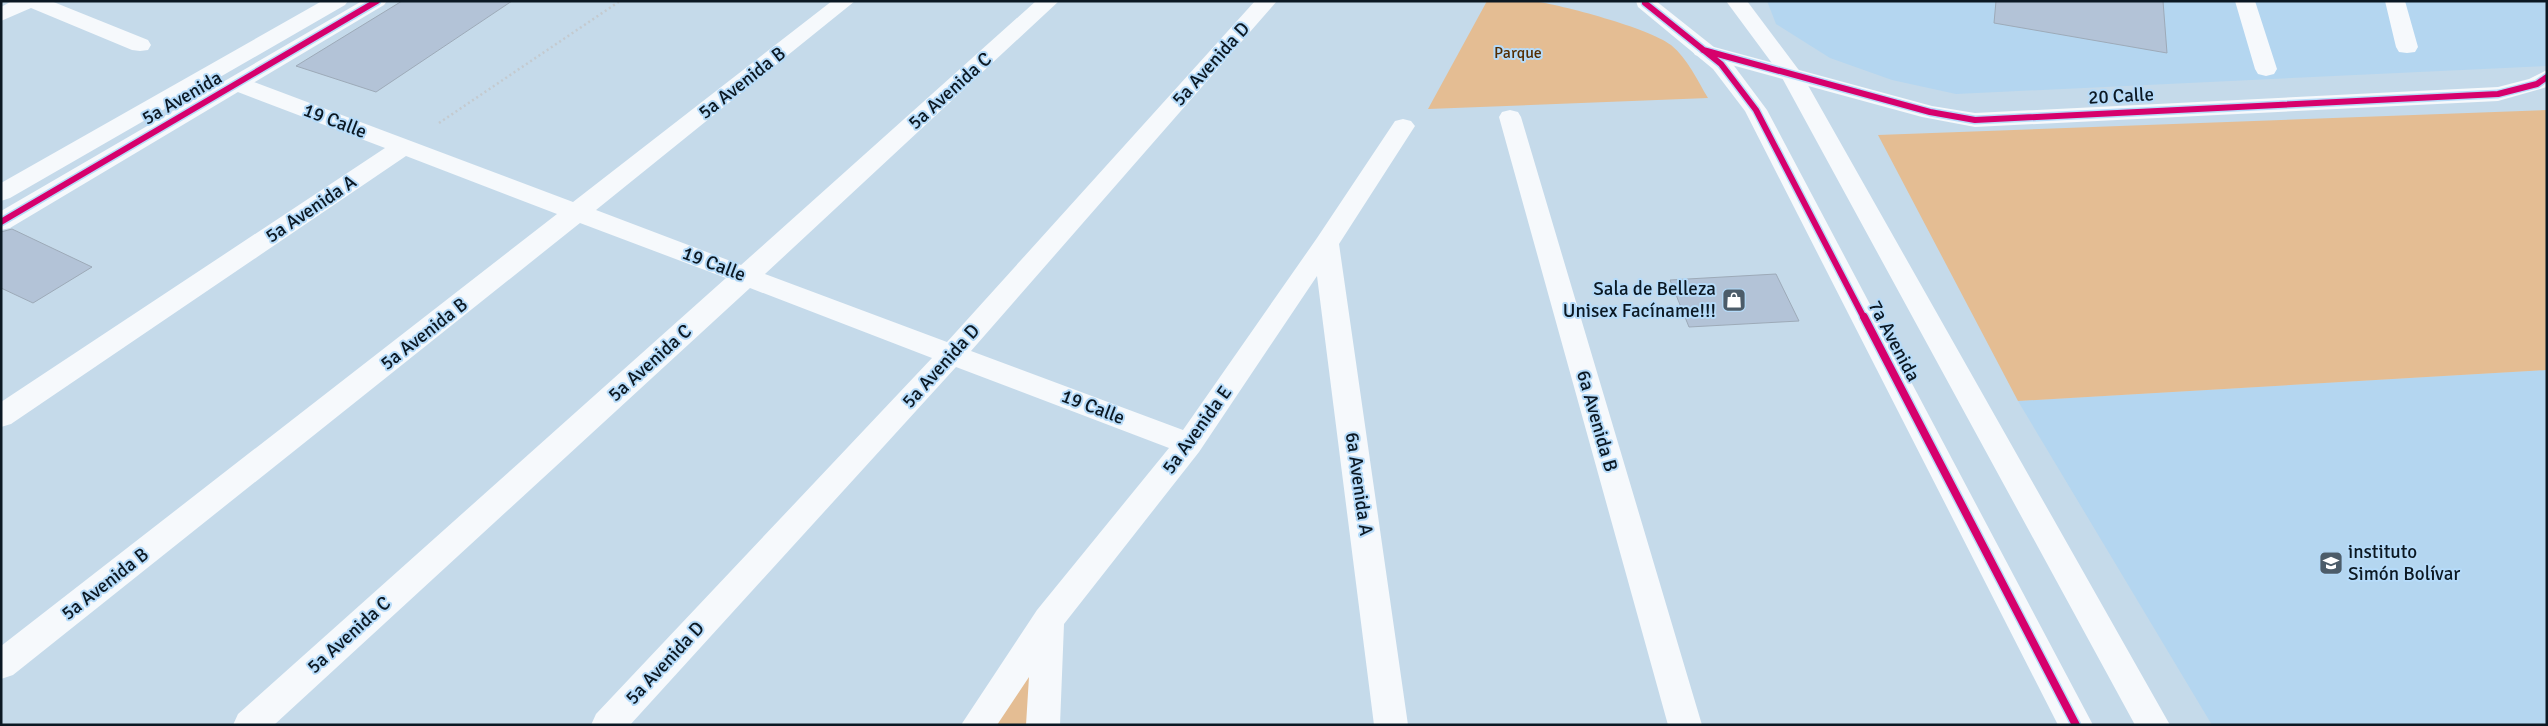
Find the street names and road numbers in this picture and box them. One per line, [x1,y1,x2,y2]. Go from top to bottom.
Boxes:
street label: 5a Avenida D [1167,17,1255,111]
street label: 5a Avenida B [694,41,790,125]
street label: 5a Avenida C [903,47,997,135]
street label: 5a Avenida [138,65,226,131]
street label: 20 Calle [2087,82,2155,110]
street label: 19 Calle [300,98,370,144]
street label: 5a Avenida A [261,170,361,248]
street label: 19 Calle [679,241,749,287]
street label: 5a Avenida B [376,292,472,376]
street label: 7a Avenida [1863,296,1925,386]
street label: 5a Avenida C [603,319,697,407]
street label: 5a Avenida D [897,319,985,413]
street label: 6a Avenida B [1571,368,1623,474]
street label: 5a Avenida E [1157,381,1237,479]
street label: 19 Calle [1058,384,1128,430]
street label: 6a Avenida A [1340,431,1378,538]
street label: 5a Avenida B [57,542,153,626]
street label: 5a Avenida C [302,591,396,679]
street label: 5a Avenida D [620,616,710,710]

